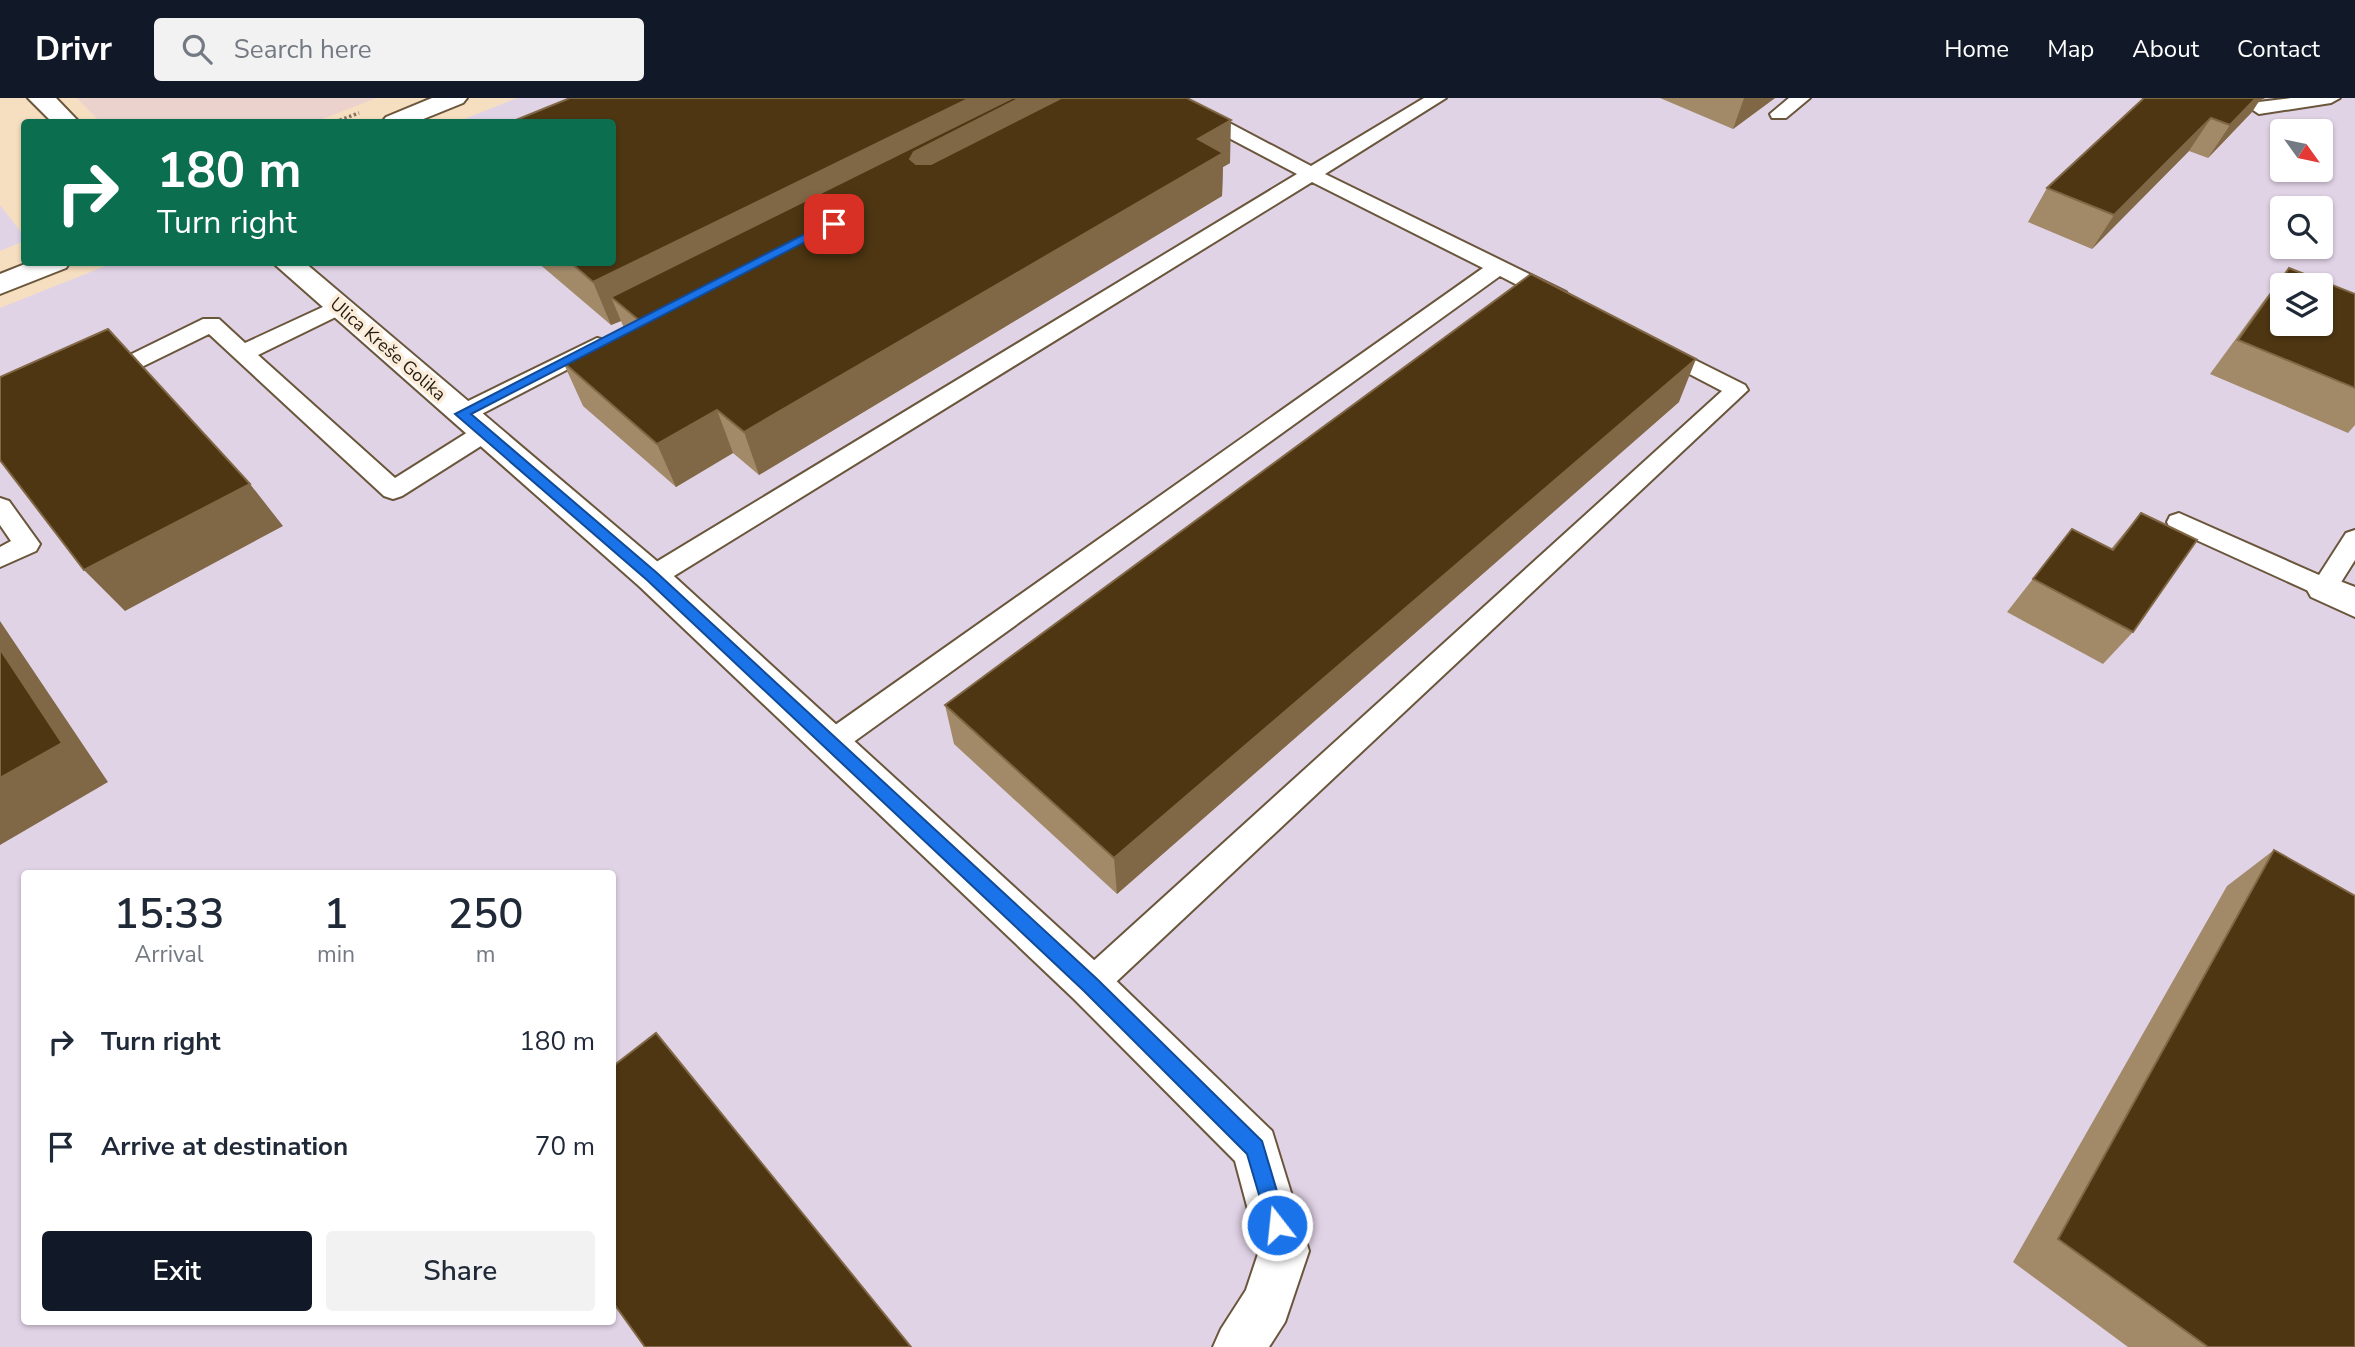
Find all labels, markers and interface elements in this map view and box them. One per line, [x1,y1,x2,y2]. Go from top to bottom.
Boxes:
search box [154,18,644,81]
text: Drivr [35,27,112,72]
icon: search [178,30,216,68]
text: Search here [234,32,372,67]
text: Home [1944,33,2009,65]
text: Map [2047,33,2094,65]
text: About [2132,33,2199,65]
text: Contact [2237,33,2320,65]
north arrow [2270,119,2333,182]
map controls [2270,119,2333,336]
text: 180 m [157,137,301,204]
icon: right [42,147,133,238]
pin [804,194,864,254]
button: search [2270,196,2333,259]
text: Turn right [157,201,297,244]
icon: arrive [815,205,853,243]
button: layers [2270,273,2333,336]
street label: Ulica Kreše Golika [325,292,451,406]
text: 15:33 [114,886,224,943]
text: 1 [323,886,349,943]
text: 250 [448,886,523,943]
text: Arrival [134,939,204,970]
text: min [317,939,355,970]
text: m [476,939,495,970]
icon: right [42,1023,80,1061]
text: Turn right [101,1024,220,1059]
text: 180 m [519,1024,595,1059]
icon: arrive [42,1128,80,1166]
text: Arrive at destination [101,1129,348,1164]
text: 70 m [535,1129,595,1164]
position arrow [1240,1188,1314,1262]
button: Exit [42,1231,312,1311]
button: Share [326,1231,595,1311]

